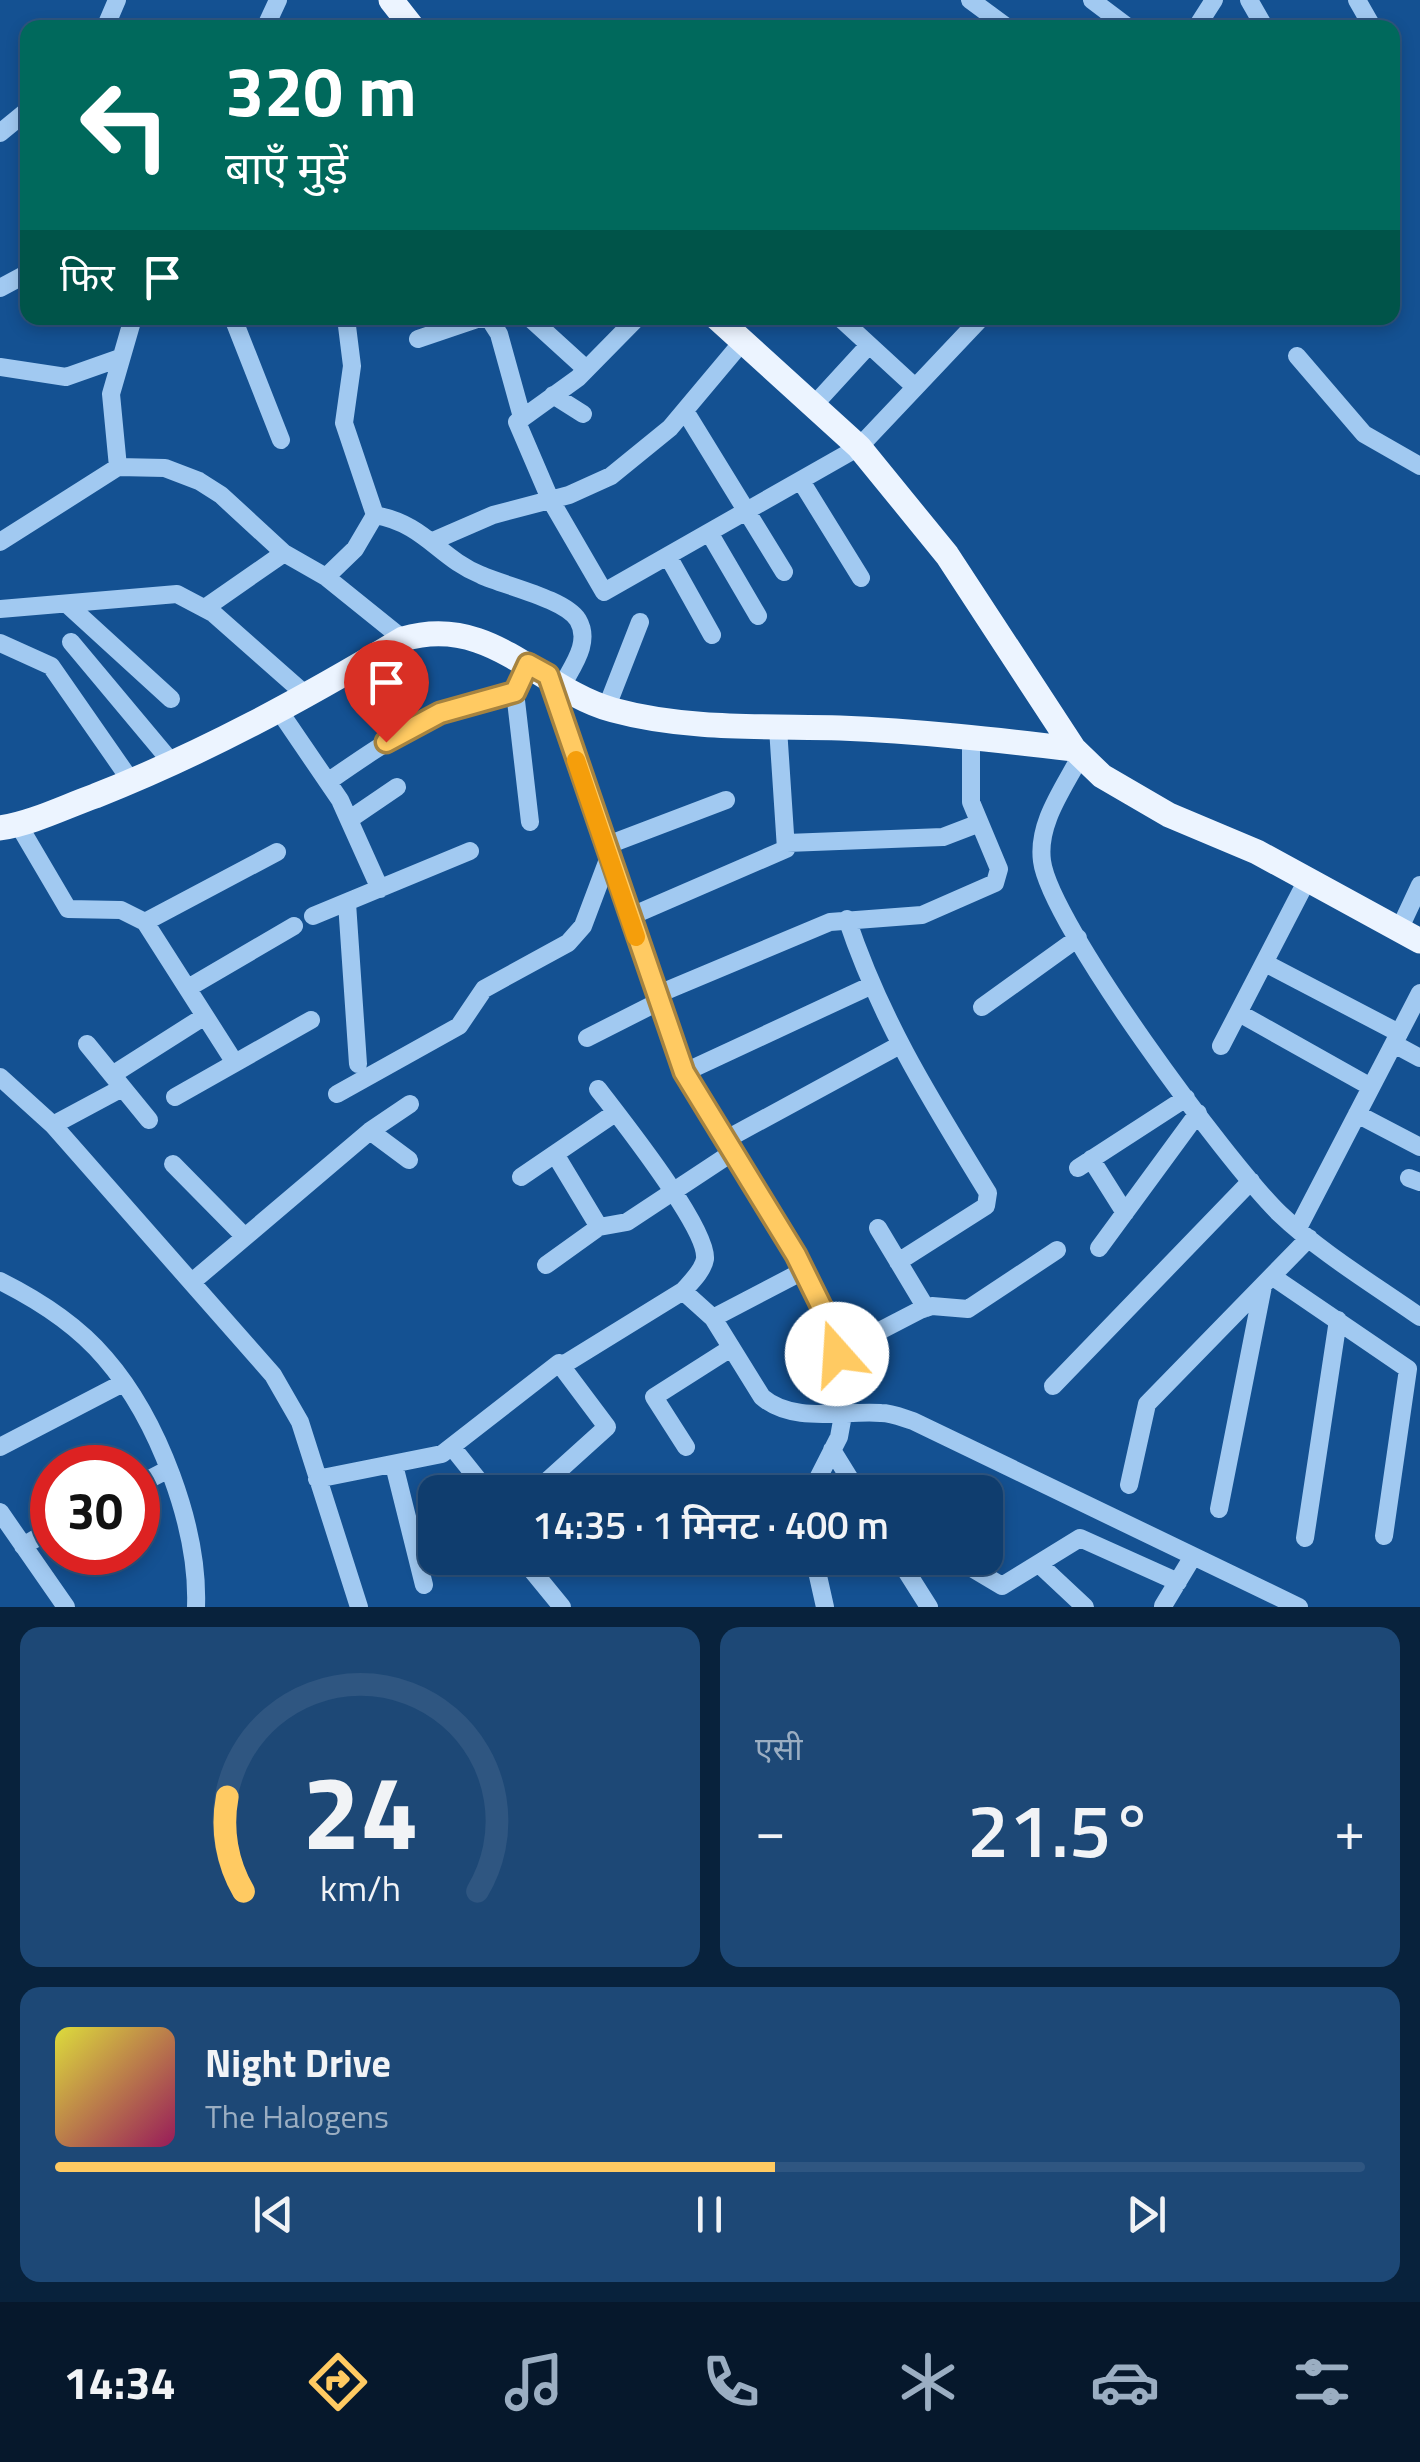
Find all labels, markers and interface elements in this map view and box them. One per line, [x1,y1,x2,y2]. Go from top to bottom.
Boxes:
text: 320 m [225,37,417,143]
icon: left [60,60,190,190]
text: बाएँ मुड़ें [225,133,348,201]
text: फिर [60,248,115,306]
icon: arrive [135,250,190,305]
pin [344,640,429,743]
icon: arrive [359,655,414,710]
position arrow [785,1302,889,1406]
speed limit sign: 30 [30,1445,160,1575]
text: 14:35 · 1 मिनट · 400 m [532,1496,889,1554]
text: एसी [755,1724,803,1772]
text: 24 [302,1731,418,1889]
text: 21.5° [967,1772,1153,1886]
text: − [755,1788,786,1871]
text: + [1334,1788,1365,1871]
text: km/h [320,1860,400,1915]
text: Night Drive [205,2034,391,2092]
text: The Halogens [205,2092,389,2140]
icon: previous [246,2187,301,2242]
icon: pause [682,2187,737,2242]
icon: next [1119,2187,1174,2242]
icon: directions [303,2347,373,2417]
icon: music [499,2347,569,2417]
icon: phone [696,2347,766,2417]
icon: climate [893,2347,963,2417]
icon: car [1090,2347,1160,2417]
icon: filters [1287,2347,1357,2417]
text: 14:34 [63,2348,176,2416]

